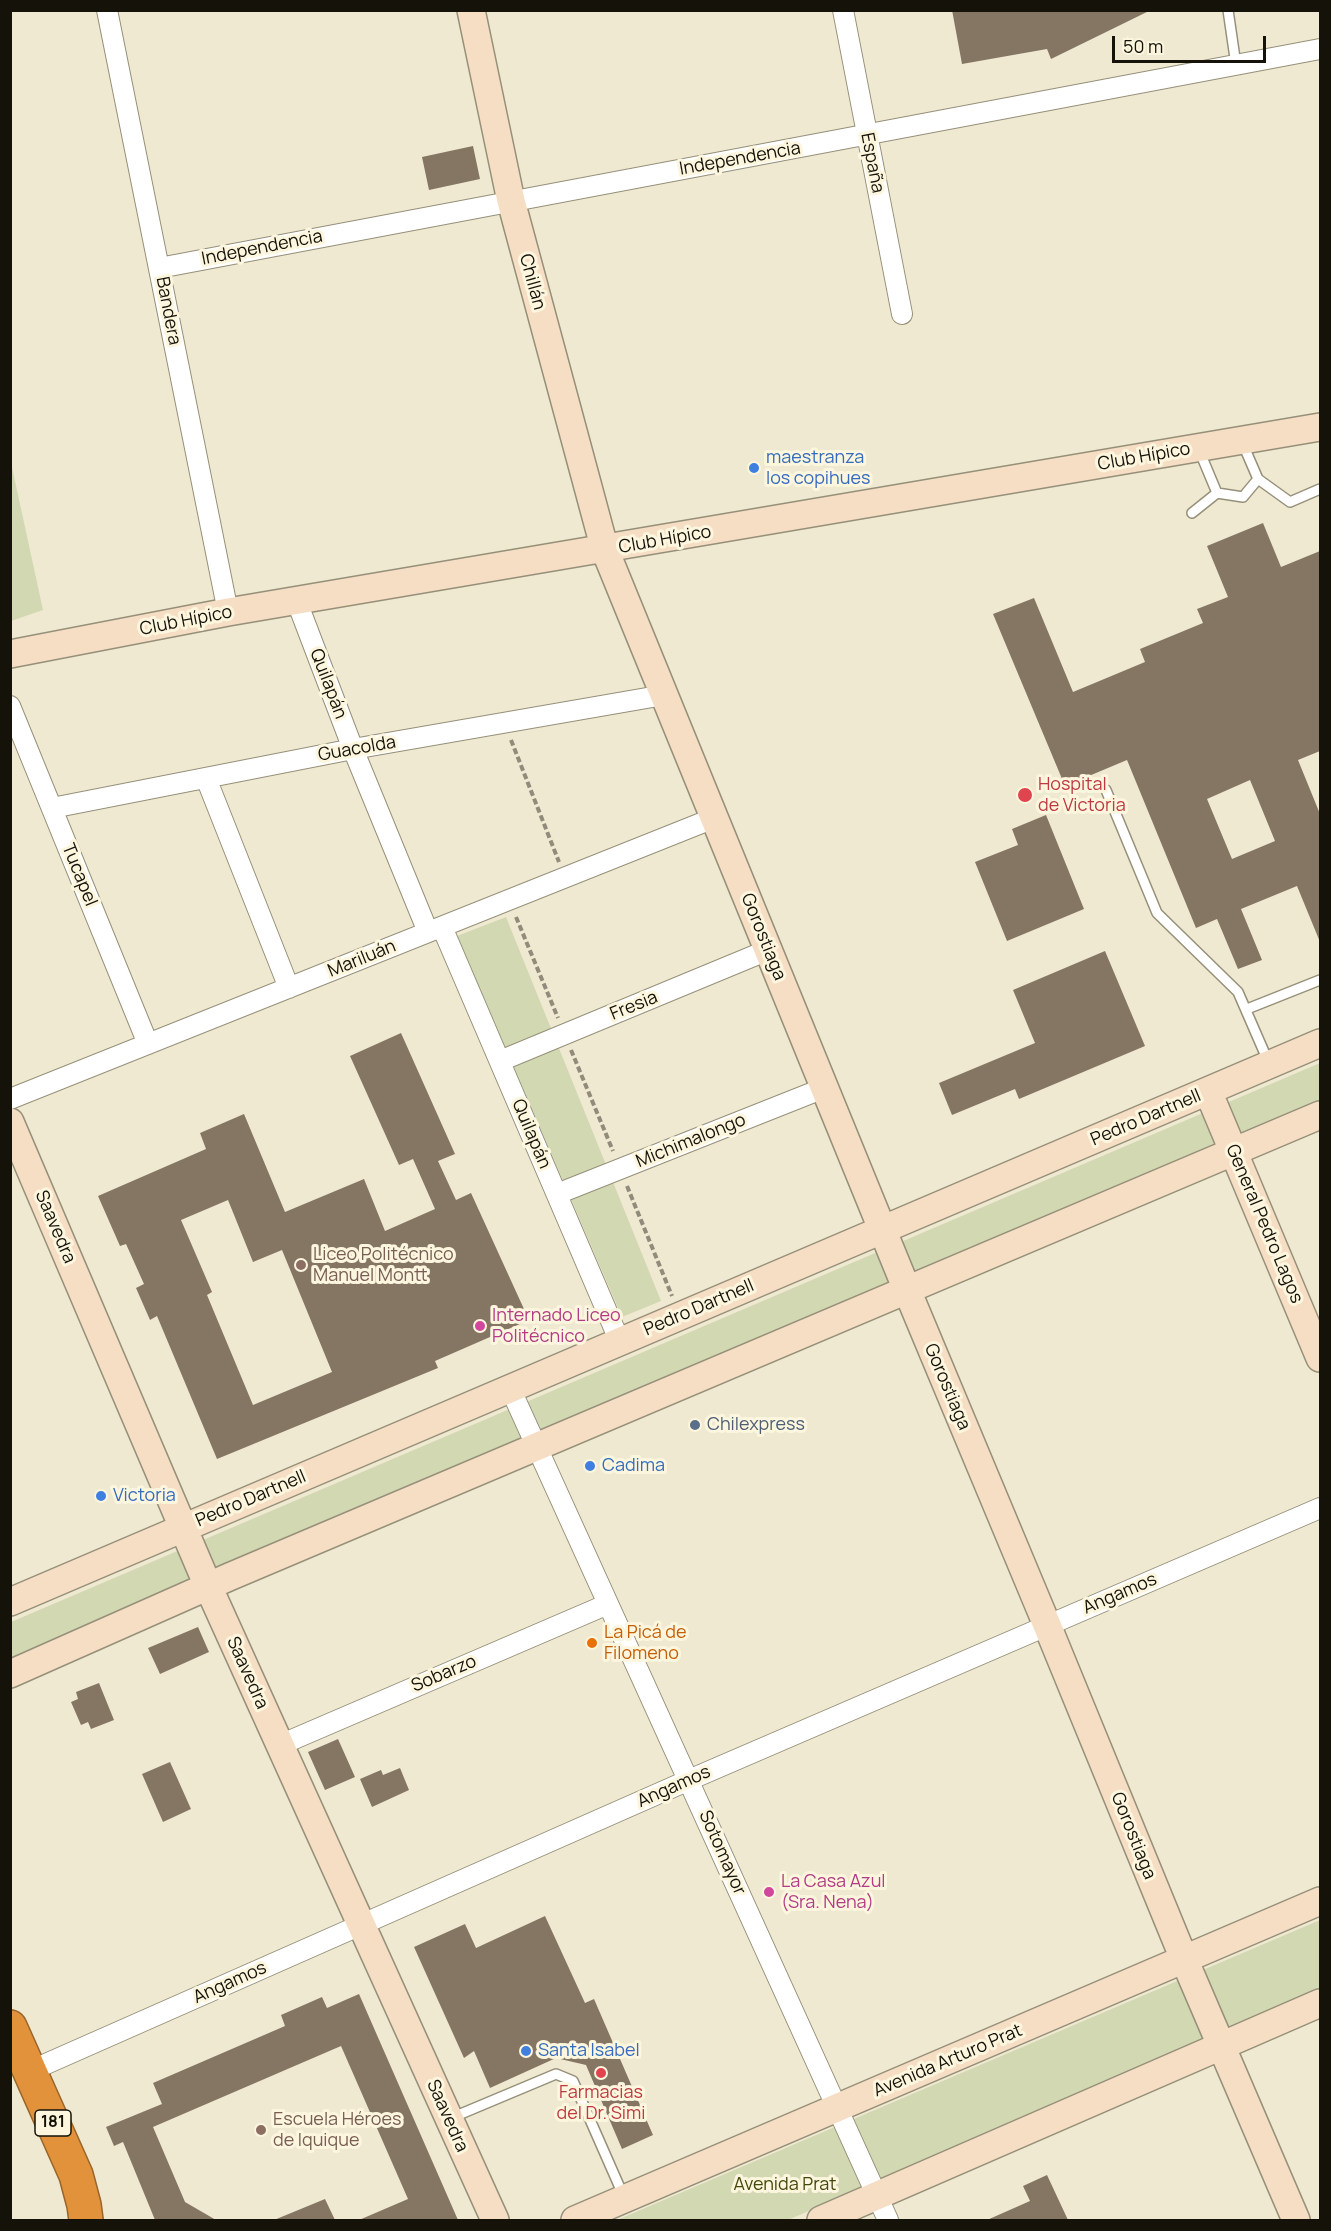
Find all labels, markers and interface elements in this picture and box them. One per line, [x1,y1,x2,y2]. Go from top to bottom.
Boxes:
scale bar [1115,24,1270,62]
text: 50 m [1123,34,1163,58]
street label: España [856,131,888,195]
street label: Independencia [678,138,802,180]
street label: Independencia [200,226,324,270]
street label: Chillán [514,252,550,312]
street label: Bandera [151,275,185,347]
street label: Club Hípico [1096,438,1192,476]
place label: maestranza los copihues [766,447,870,490]
marker: maestranza los copihues [747,461,761,475]
street label: Club Hípico [617,521,713,559]
street label: Club Hípico [138,601,234,641]
street label: Quilapán [305,646,351,722]
street label: Guacolda [316,732,398,766]
place label: Hospital de Victoria [1038,774,1126,816]
marker: Hospital de Victoria [1016,786,1034,804]
street label: Tucapel [57,840,101,910]
street label: Gorostiaga [736,890,790,984]
street label: Mariluán [325,936,399,982]
street label: Fresia [607,987,661,1025]
street label: Pedro Dartnell [1088,1085,1204,1151]
street label: Quilapán [507,1096,555,1172]
street label: Michimalongo [633,1109,749,1173]
street label: General Pedro Lagos [1221,1141,1307,1307]
street label: Saavedra [30,1187,80,1267]
place label: Liceo Politécnico Manuel Montt [313,1244,454,1286]
marker: Liceo Politécnico Manuel Montt [294,1258,308,1272]
street label: Pedro Dartnell [641,1275,757,1341]
place label: Internado Liceo Politécnico [492,1305,621,1348]
marker: Internado Liceo Politécnico [473,1319,487,1333]
street label: Gorostiaga [919,1341,975,1433]
place label: Chilexpress [707,1414,805,1436]
marker: Chilexpress [688,1418,702,1432]
place label: Cadima [602,1455,665,1477]
marker: Cadima [583,1459,597,1473]
street label: Pedro Dartnell [193,1466,309,1532]
place label: Victoria [113,1485,176,1507]
marker: Victoria [94,1489,108,1503]
street label: Angamos [1080,1569,1160,1619]
place label: La Picá de Filomeno [604,1622,687,1664]
street label: Saavedra [222,1634,272,1712]
marker: La Picá de Filomeno [585,1636,599,1650]
street label: Sobarzo [408,1651,480,1697]
street label: Angamos [634,1761,714,1813]
street label: Gorostiaga [1106,1789,1160,1883]
street label: Sotomayor [694,1807,750,1899]
place label: La Casa Azul (Sra. Nena) [781,1871,886,1914]
marker: La Casa Azul (Sra. Nena) [762,1885,776,1899]
street label: Angamos [190,1957,270,2009]
street label: Avenida Arturo Prat [870,2020,1026,2102]
place label: Santa Isabel [538,2040,640,2062]
marker: Santa Isabel [519,2044,533,2058]
marker: Farmacias del Dr. Simi [594,2066,608,2080]
street label: Saavedra [422,2077,472,2155]
place label: Farmacias del Dr. Simi [556,2082,646,2124]
place label: Escuela Héroes de Iquique [273,2109,401,2152]
road number: 181 [35,2110,71,2136]
marker: Escuela Héroes de Iquique [254,2123,268,2137]
park label: Avenida Prat [733,2174,837,2196]

